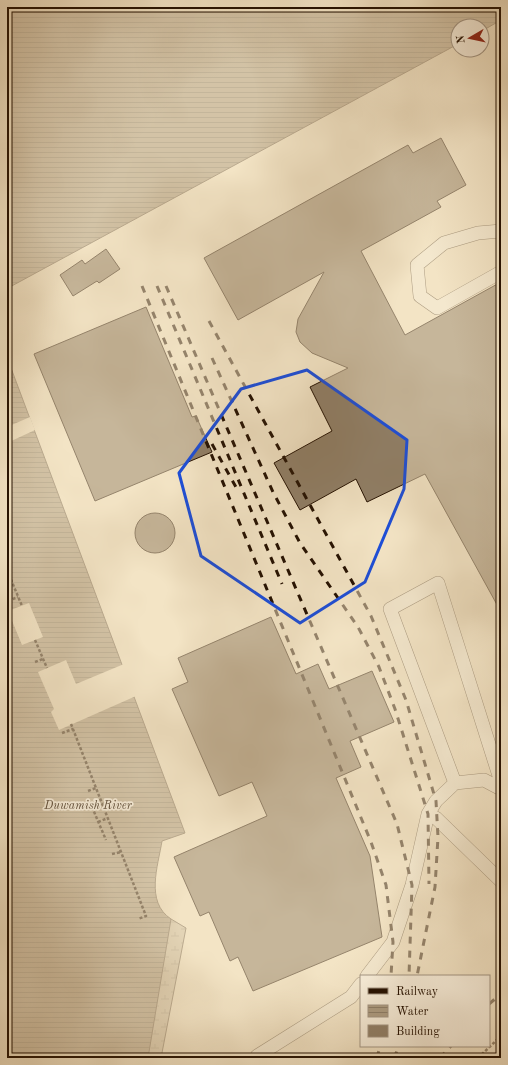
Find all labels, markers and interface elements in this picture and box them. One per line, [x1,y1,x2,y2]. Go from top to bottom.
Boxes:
north arrow [450,18,490,58]
text: N [455,34,468,44]
water label: Duwamish River [43,800,133,812]
legend [360,975,490,1047]
text: Railway [396,986,439,998]
text: Water [396,1006,429,1018]
text: Building [396,1026,440,1038]

